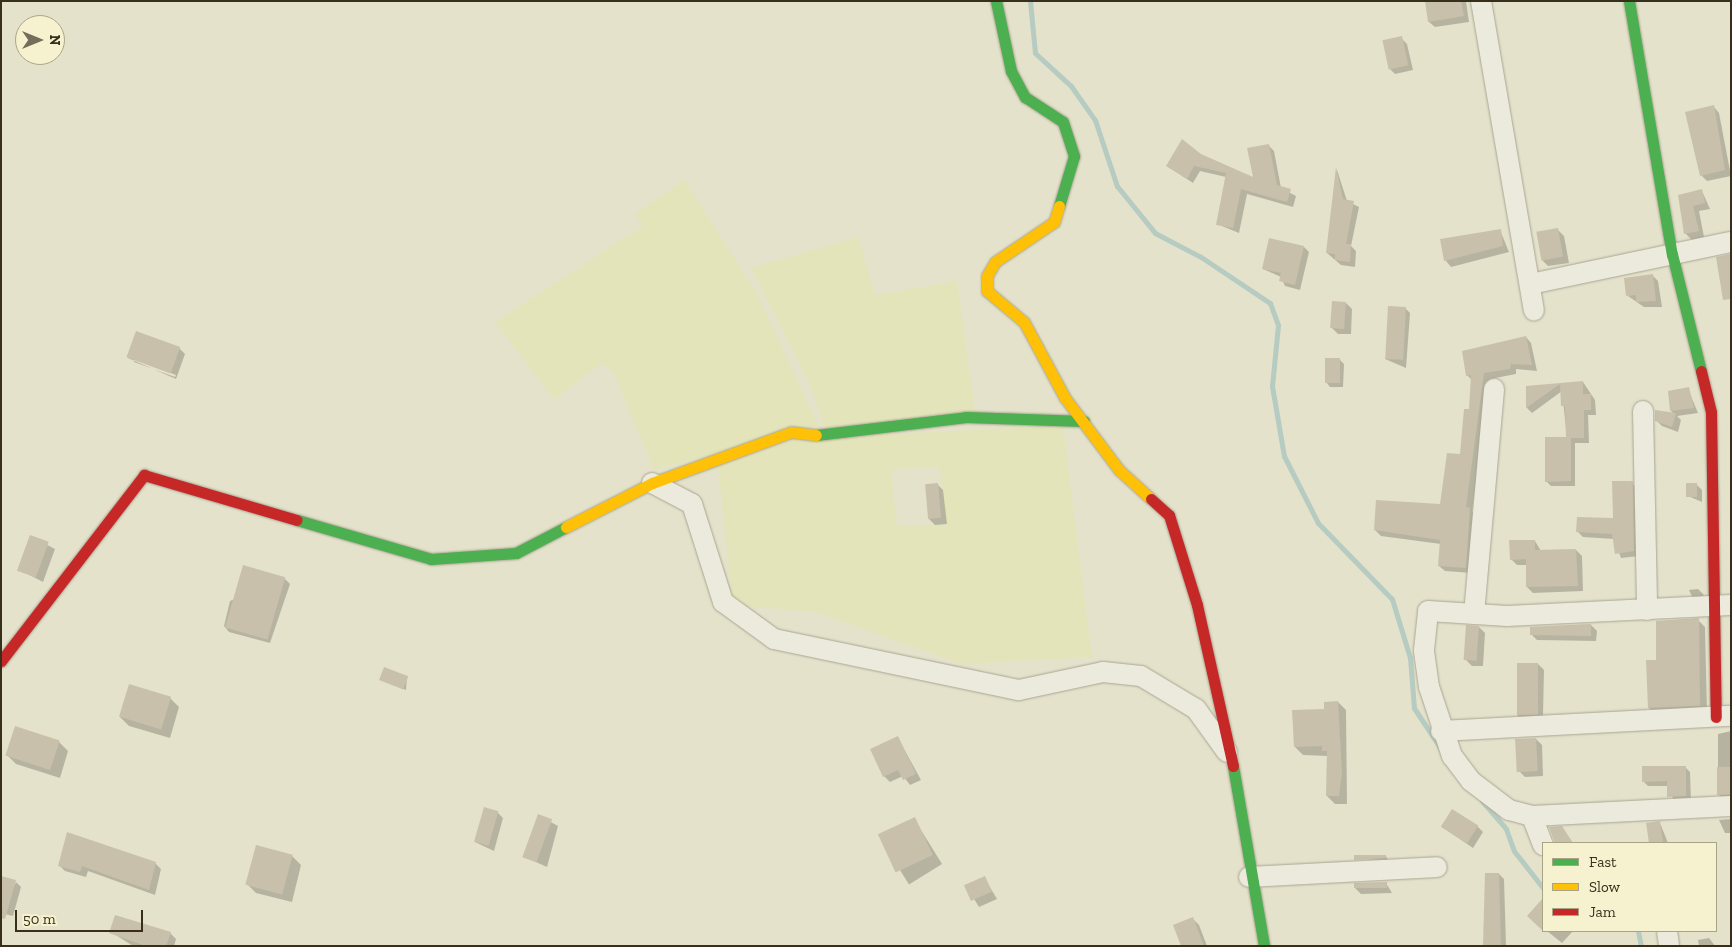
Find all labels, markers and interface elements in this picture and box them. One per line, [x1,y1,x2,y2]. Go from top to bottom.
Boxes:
north arrow [15,15,65,65]
text: N [46,35,63,45]
legend [1542,842,1717,932]
text: Fast [1589,853,1617,871]
text: Slow [1589,878,1620,896]
scale bar [18,900,145,932]
text: Jam [1589,903,1616,921]
text: 50 m [23,910,56,928]

